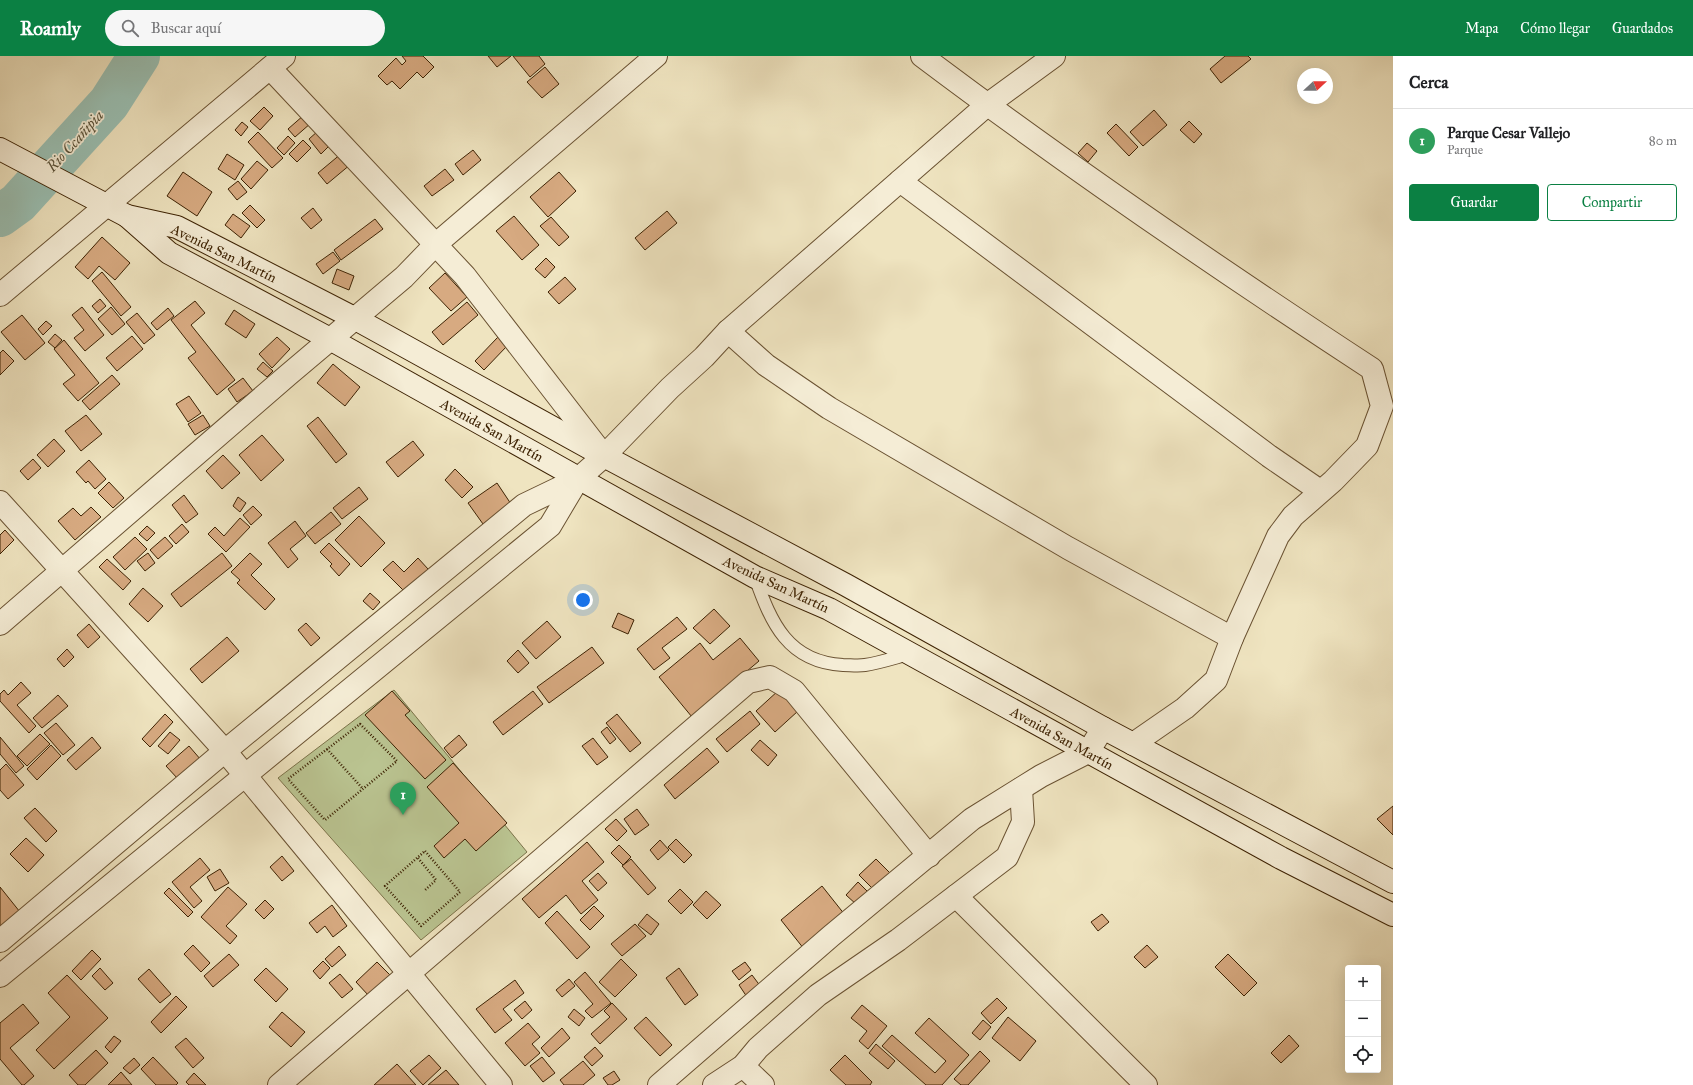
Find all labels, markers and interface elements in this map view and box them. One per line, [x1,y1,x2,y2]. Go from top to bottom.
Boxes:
search box [105,10,385,46]
text: Roamly [20,17,81,40]
icon: search [119,17,141,39]
text: Buscar aquí [151,19,221,37]
text: Mapa [1465,20,1498,37]
text: Cómo llegar [1520,20,1590,37]
text: Guardados [1612,20,1673,37]
north arrow [1297,68,1333,104]
text: Cerca [1409,72,1448,93]
water label: Rio Ccañipia [42,107,108,177]
text: Parque Cesar Vallejo [1447,124,1570,142]
text: 1 [1419,133,1425,149]
text: 80 m [1649,133,1677,149]
text: Parque [1447,142,1483,158]
button: Guardar [1409,184,1539,221]
button: Compartir [1547,184,1677,221]
street label: Avenida San Martín [167,220,280,287]
street label: Avenida San Martín [436,395,547,466]
street label: Avenida San Martín [719,552,832,617]
your location [573,590,593,610]
street label: Avenida San Martín [1006,703,1117,774]
pin: 1 [390,782,416,815]
map controls [1345,965,1381,1073]
button: + [1345,965,1381,1001]
button: − [1345,1001,1381,1037]
button: locate [1345,1037,1381,1073]

